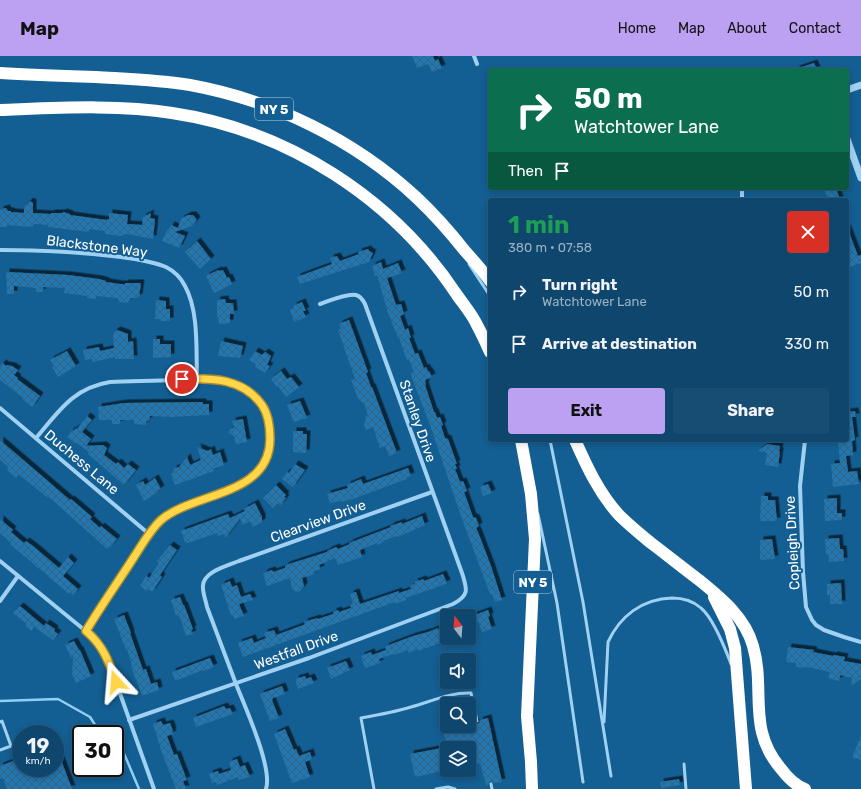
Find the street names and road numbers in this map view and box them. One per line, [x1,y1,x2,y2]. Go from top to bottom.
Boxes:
road number: NY 5 [255,98,293,120]
street label: Blackstone Way [45,232,149,261]
street label: Stanley Drive [396,378,440,465]
street label: Duchess Lane [41,426,122,499]
street label: Copleigh Drive [782,495,803,591]
street label: Clearview Drive [268,496,368,547]
road number: NY 5 [514,571,552,593]
street label: Westfall Drive [252,627,341,674]

